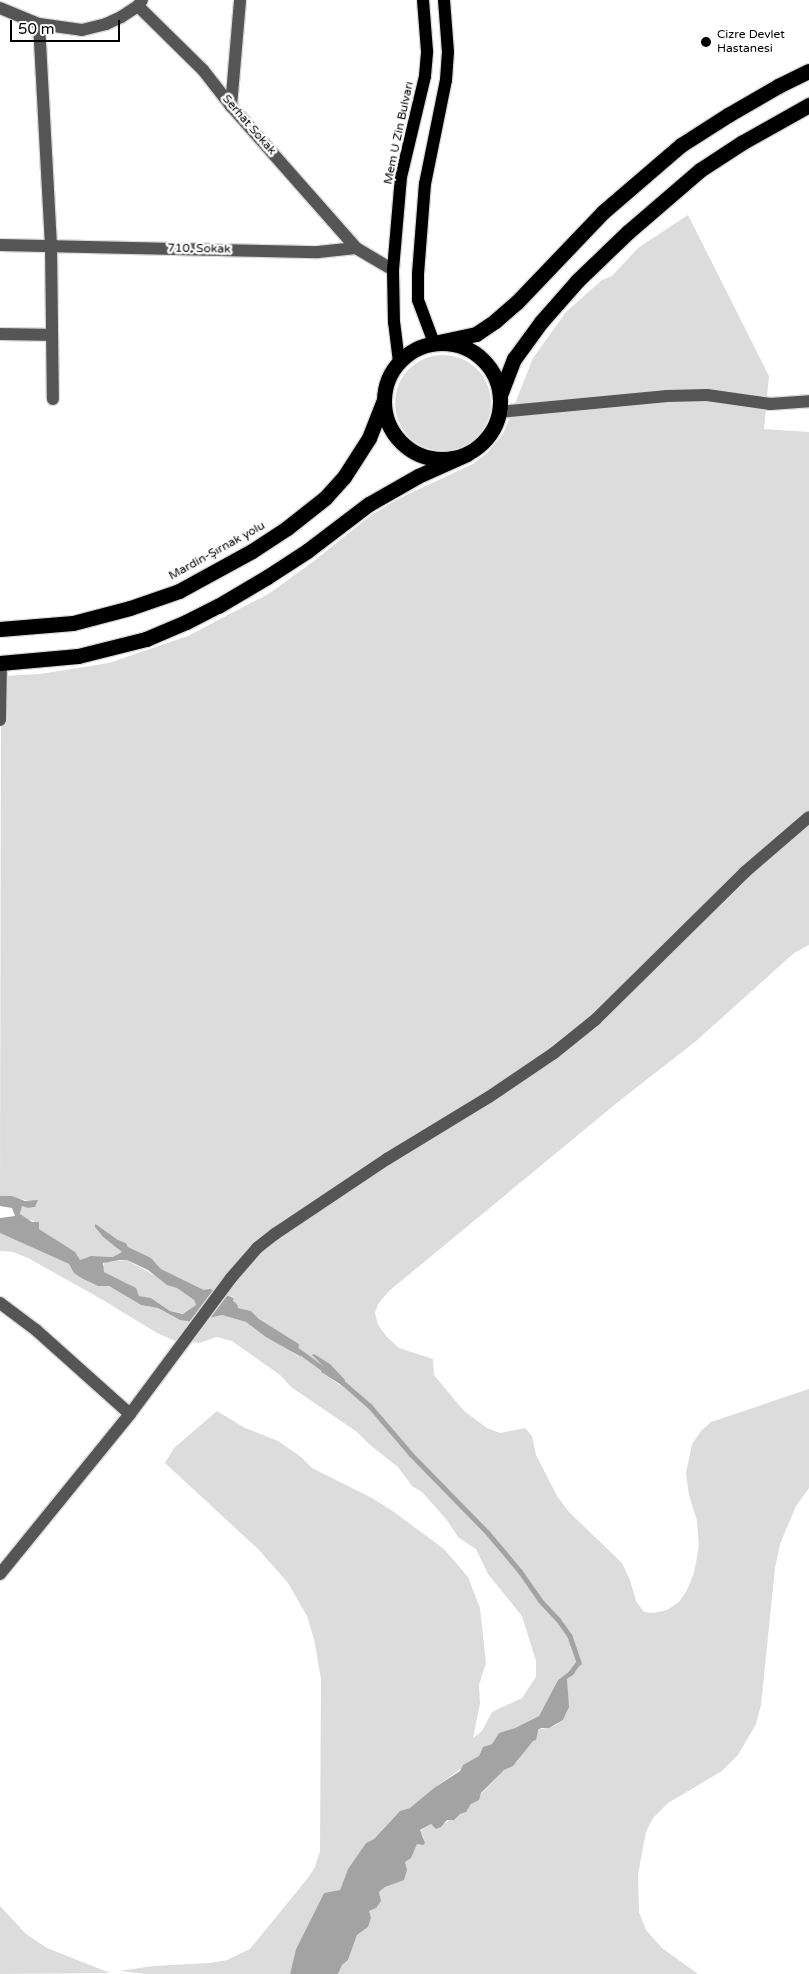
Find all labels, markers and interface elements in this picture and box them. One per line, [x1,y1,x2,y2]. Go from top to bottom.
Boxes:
scale bar [12,10,122,42]
text: 50 m [18,20,55,38]
place label: Cizre Devlet Hastanesi [717,28,785,56]
marker: Cizre Devlet Hastanesi [699,35,713,49]
street label: Mem U Zin Bulvarı [381,80,417,186]
street label: Serhat Sokak [219,92,279,158]
street label: 710. Sokak [167,241,231,257]
street label: Mardin-Şırnak yolu [166,519,268,583]

